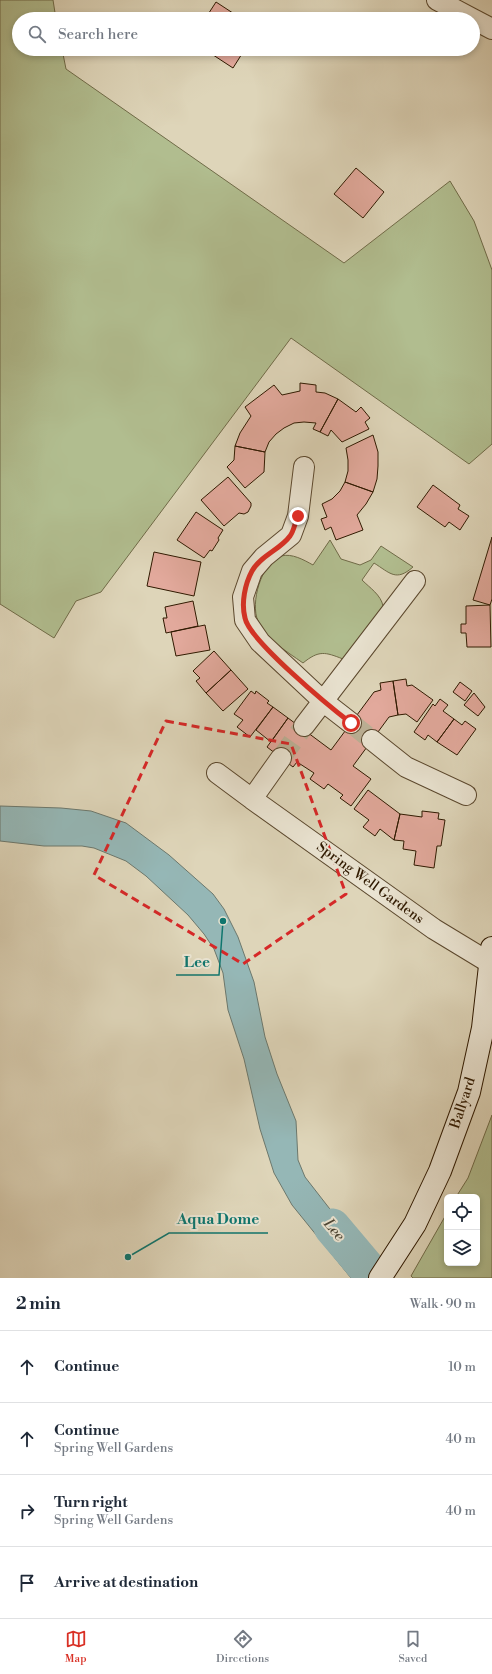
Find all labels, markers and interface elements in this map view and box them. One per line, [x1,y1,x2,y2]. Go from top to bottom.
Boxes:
search box [12,12,480,56]
icon: search [26,23,48,45]
text: Search here [58,25,138,44]
route end [289,507,307,525]
route start [342,714,360,732]
street label: Spring Well Gardens [313,838,427,928]
callout: Lee [176,948,219,975]
text: Lee [184,953,210,972]
street label: Ballyard [446,1075,480,1132]
map controls [444,1194,480,1266]
button: locate [444,1194,480,1230]
callout: Aqua Dome [169,1206,268,1233]
text: Aqua Dome [176,1210,259,1229]
water label: Lee [319,1214,349,1245]
button: layers [444,1230,480,1266]
text: 2 min [16,1293,61,1315]
text: Walk · 90 m [410,1296,476,1312]
icon: ahead [16,1356,38,1378]
text: Continue [54,1357,119,1376]
text: 10 m [448,1359,476,1375]
text: Continue [54,1421,119,1440]
icon: ahead [16,1428,38,1450]
text: 40 m [446,1431,476,1447]
text: Spring Well Gardens [54,1440,173,1456]
text: Turn right [54,1493,128,1512]
icon: right [16,1500,38,1522]
text: 40 m [446,1503,476,1519]
text: Spring Well Gardens [54,1512,173,1528]
icon: arrive [16,1572,38,1594]
text: Arrive at destination [54,1573,198,1592]
tab: Map [65,1628,87,1666]
tab: Directions [216,1628,269,1666]
tab: Saved [398,1628,427,1666]

